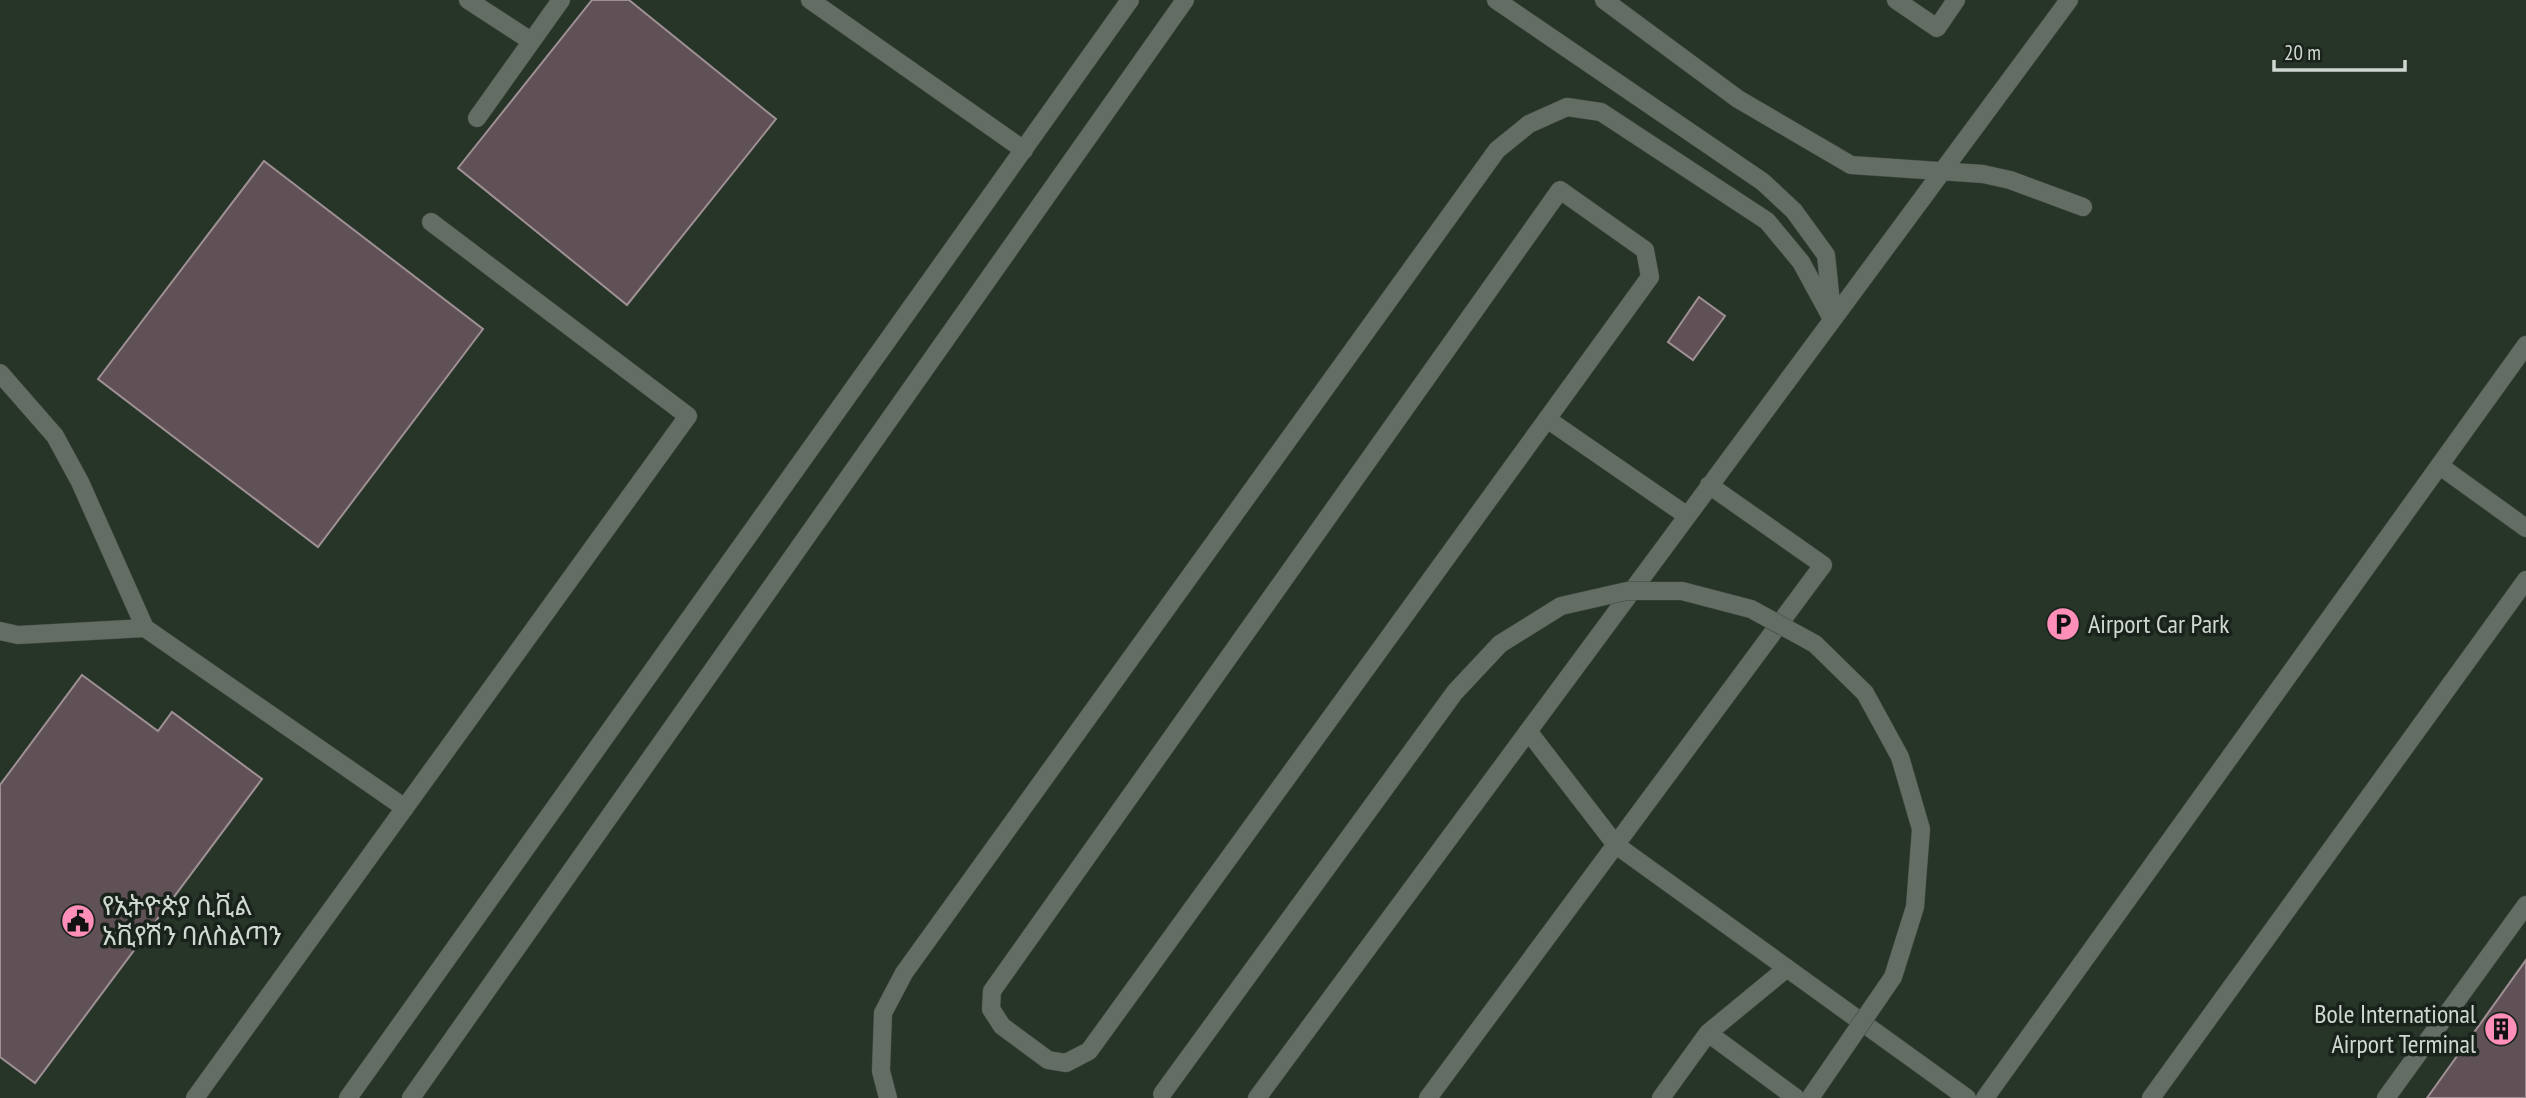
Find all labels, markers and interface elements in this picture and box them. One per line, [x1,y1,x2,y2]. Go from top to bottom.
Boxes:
scale bar [2274,28,2405,72]
text: 20 m [2284,39,2321,66]
parking icon: Airport Car Park [2044,605,2082,643]
place label: Airport Car Park [2088,607,2229,640]
place label: የኢትዮጵያ ሲቪል አቪየሽን ባለስልጣን [102,889,282,952]
public building icon: የኢትዮጵያ ሲቪል አቪየሽን ባለስልጣን [59,902,97,940]
place label: Bole International Airport Terminal [2314,997,2476,1060]
building icon: Bole International Airport Terminal [2482,1010,2520,1048]

